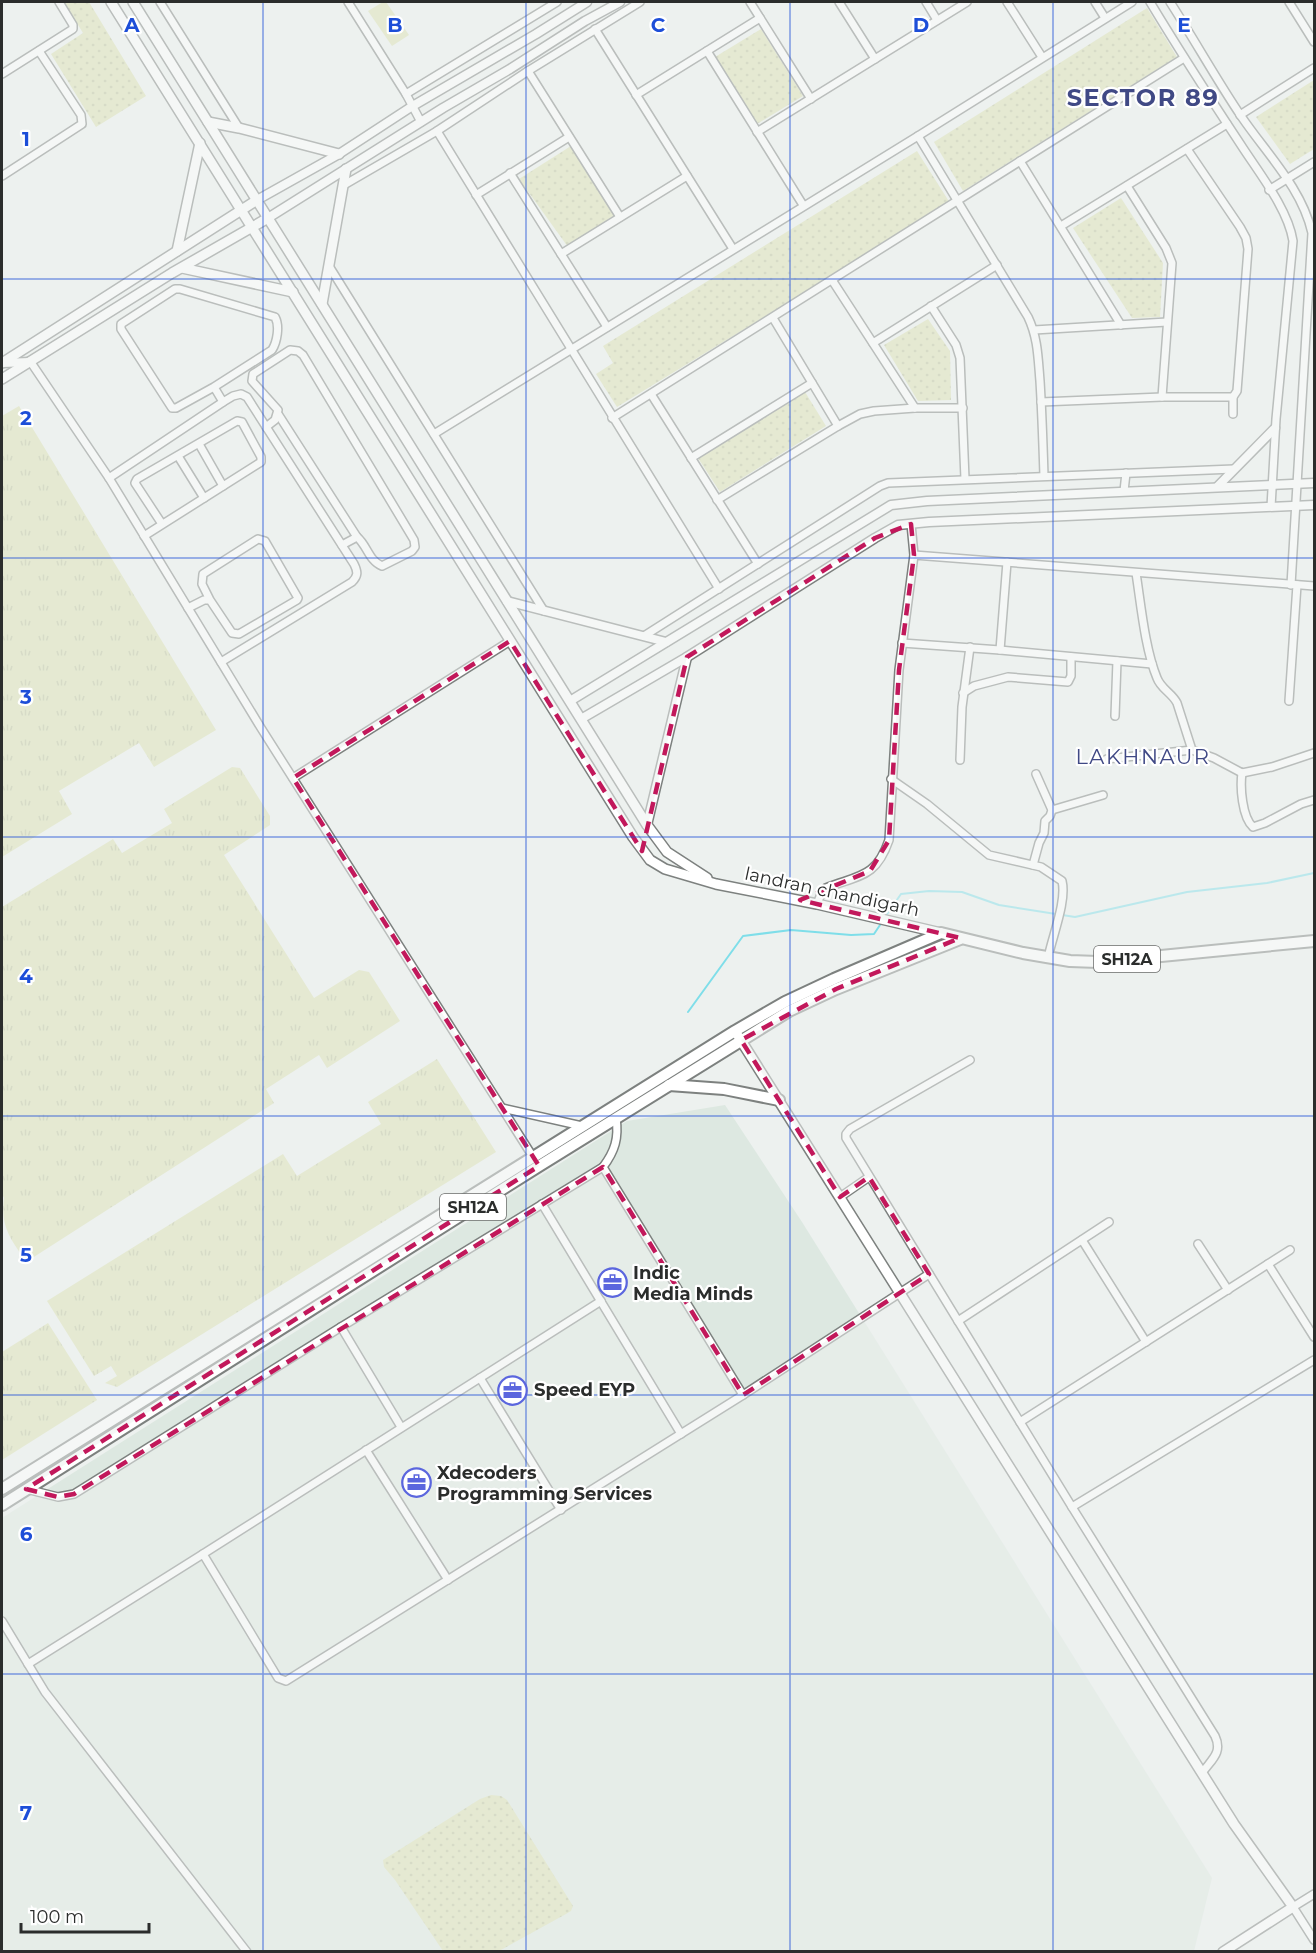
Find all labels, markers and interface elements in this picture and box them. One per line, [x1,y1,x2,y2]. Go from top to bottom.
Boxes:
text: A [123,13,140,37]
text: B [387,13,403,37]
text: C [651,13,666,37]
text: D [913,13,929,37]
text: E [1177,13,1191,37]
district label: SECTOR 89 [1067,83,1219,112]
text: 1 [22,127,30,151]
text: 2 [20,406,32,430]
text: 3 [19,685,32,709]
district label: LAKHNAUR [1075,744,1211,769]
street label: landran chandigarh [743,863,921,921]
road number: SH12A [1094,946,1160,972]
text: 4 [19,964,33,988]
road number: SH12A [440,1194,506,1220]
text: 5 [20,1243,32,1267]
place label: Indic Media Minds [633,1262,753,1305]
office icon: Indic Media Minds [596,1267,628,1299]
office icon: Speed EYP [497,1374,529,1406]
place label: Speed EYP [534,1379,635,1401]
place label: Xdecoders Programming Services [437,1462,652,1505]
office icon: Xdecoders Programming Services [400,1467,432,1499]
text: 6 [20,1522,33,1546]
text: 7 [20,1801,32,1825]
scale bar [21,1896,148,1934]
text: 100 m [30,1906,84,1928]

